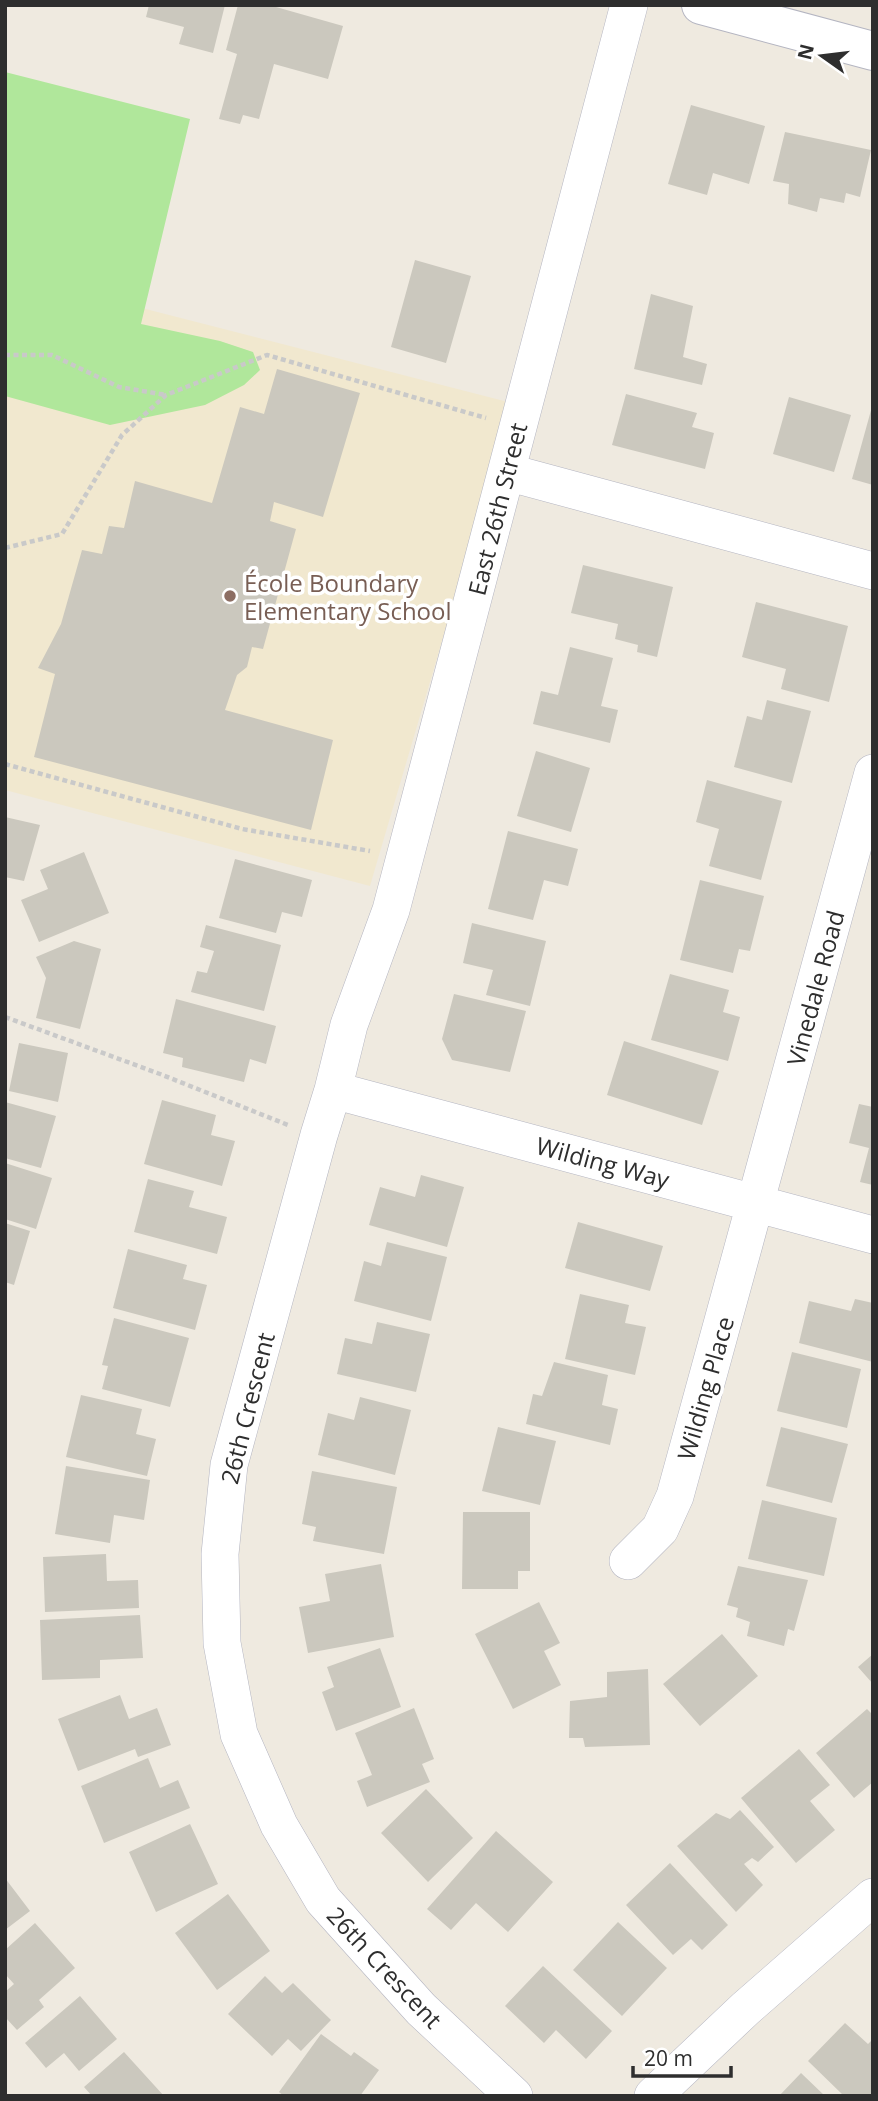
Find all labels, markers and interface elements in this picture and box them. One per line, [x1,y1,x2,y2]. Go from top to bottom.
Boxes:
north arrow [787,21,857,91]
text: N [791,41,820,63]
street label: East 26th Street [460,419,534,599]
place label: École Boundary Elementary School [244,566,452,627]
marker: École Boundary Elementary School [222,588,238,604]
street label: Vinedale Road [778,907,852,1069]
street label: Wilding Way [533,1128,674,1196]
street label: Wilding Place [669,1312,741,1464]
street label: 26th Crescent [212,1329,282,1487]
street label: 26th Crescent [320,1899,450,2035]
scale bar [633,2035,731,2078]
text: 20 m [644,2044,693,2072]

